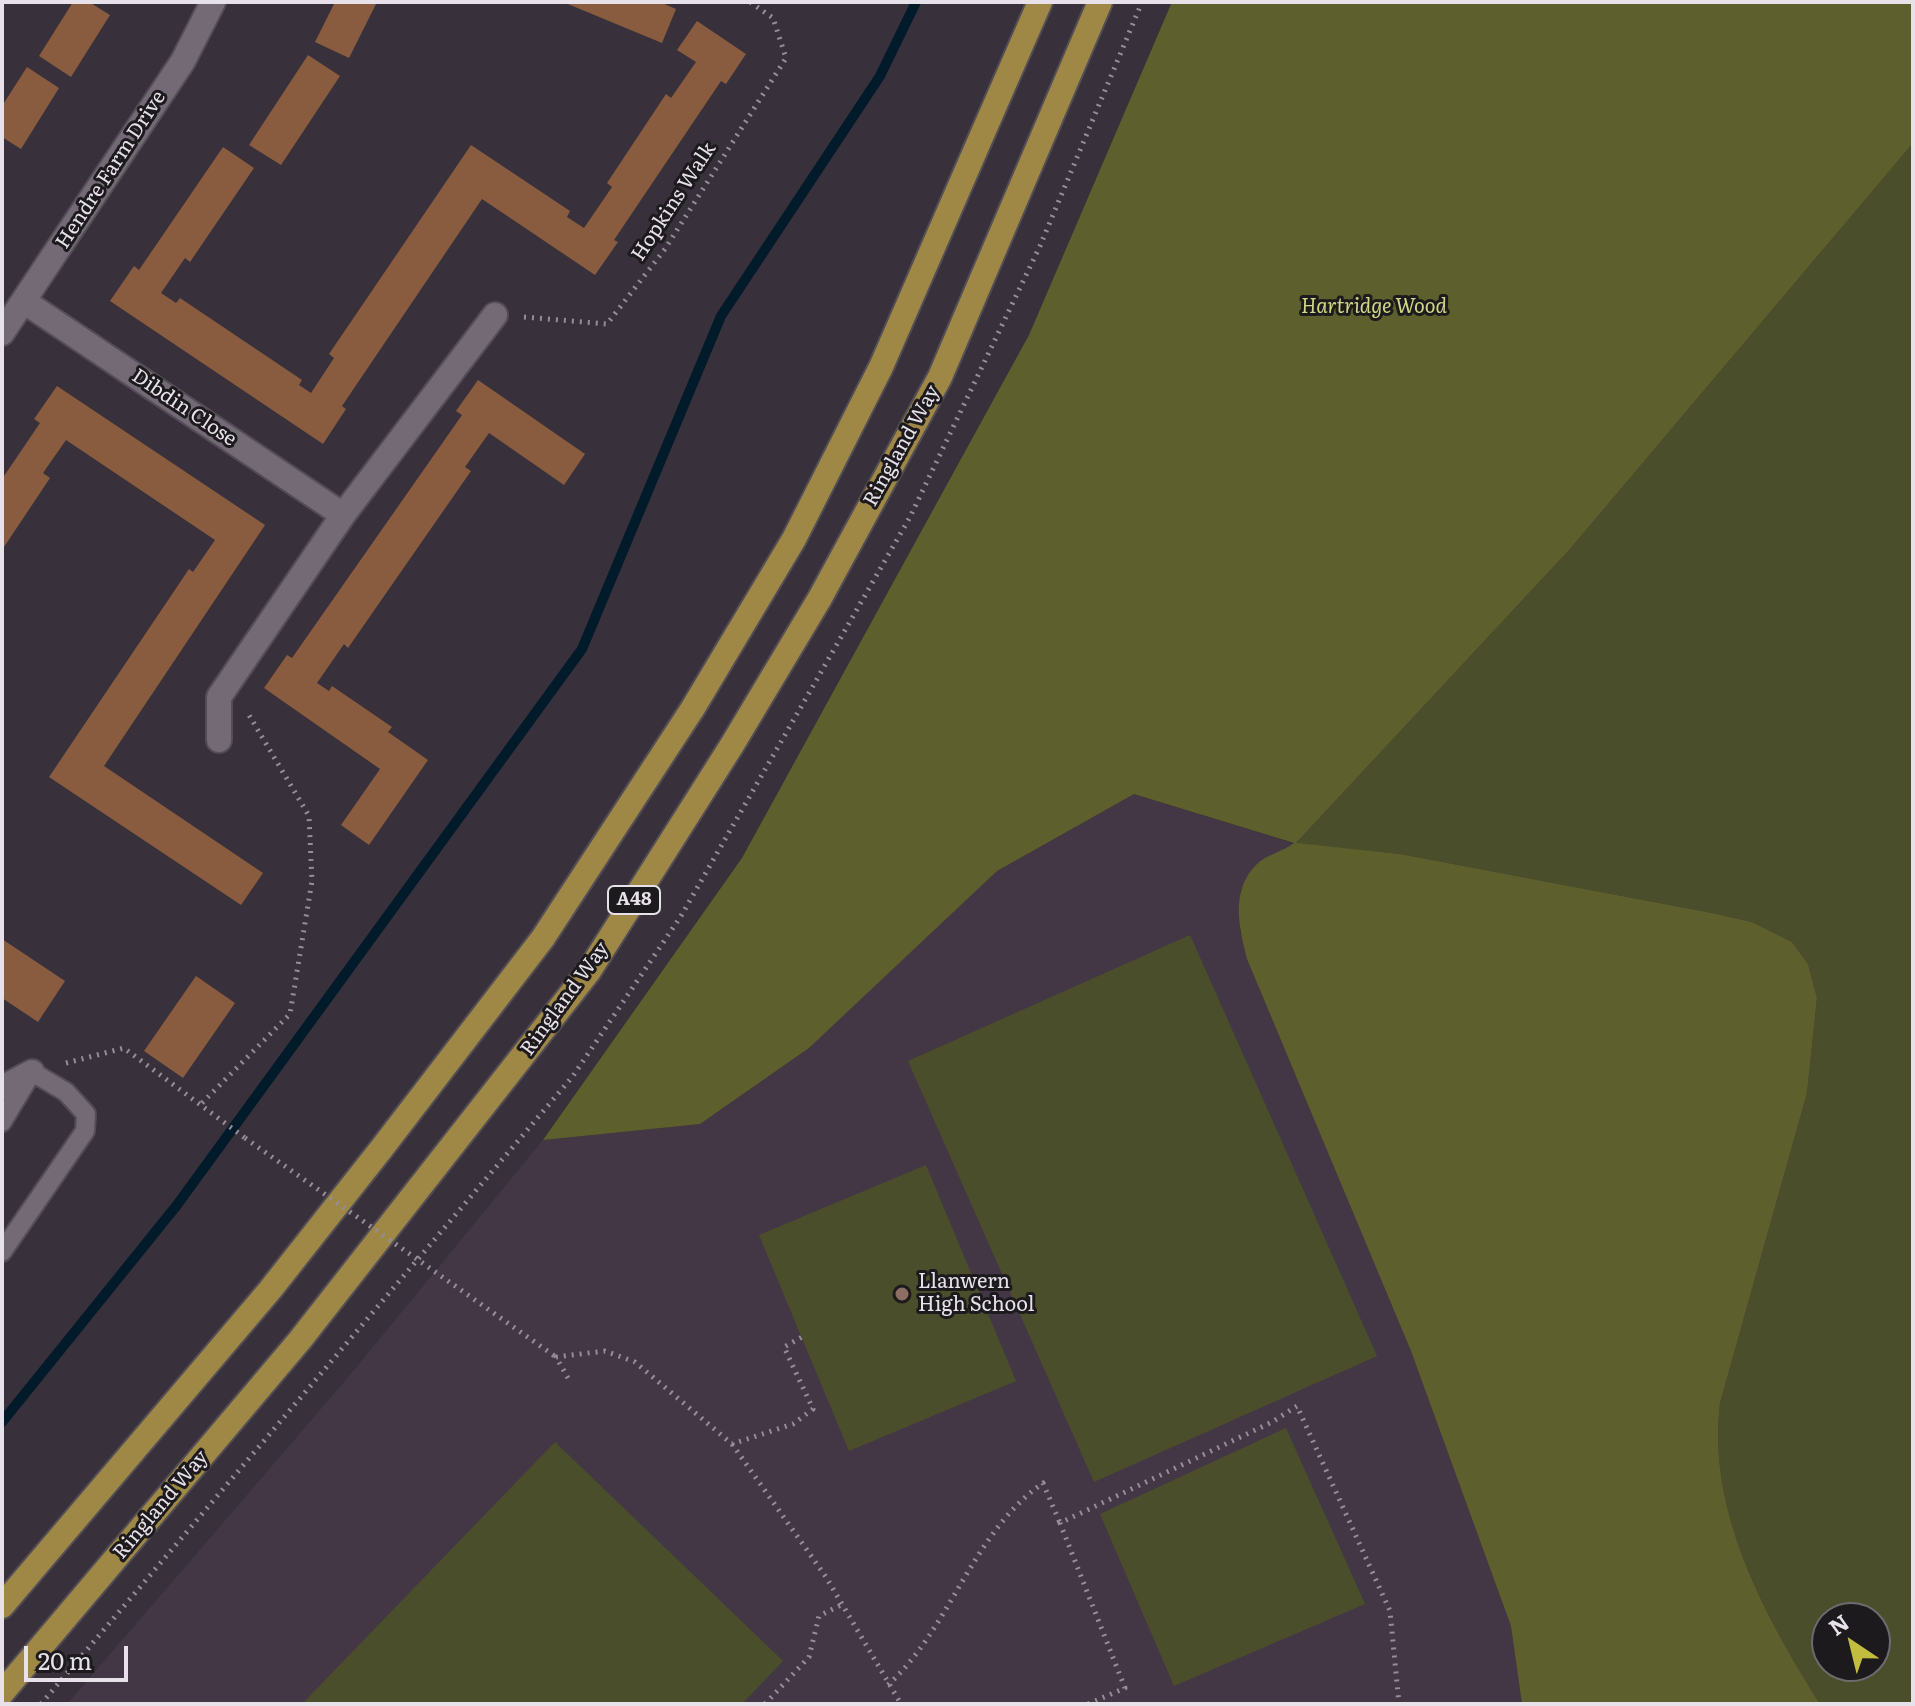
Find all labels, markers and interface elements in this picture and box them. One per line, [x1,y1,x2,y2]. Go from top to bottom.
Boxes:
street label: Hendre Farm Drive [51,87,171,253]
street label: Hopkins Walk [627,138,721,266]
park label: Hartridge Wood [1301,295,1447,319]
street label: Dibdin Close [127,364,241,452]
street label: Ringland Way [859,381,945,511]
road number: A48 [608,886,660,914]
street label: Ringland Way [516,937,614,1061]
place label: Llanwern High School [918,1270,1034,1317]
marker: Llanwern High School [893,1285,911,1303]
street label: Ringland Way [109,1446,213,1564]
north arrow [1811,1602,1891,1682]
text: N [1821,1605,1855,1642]
scale bar [28,1630,132,1680]
text: 20 m [38,1642,92,1677]

